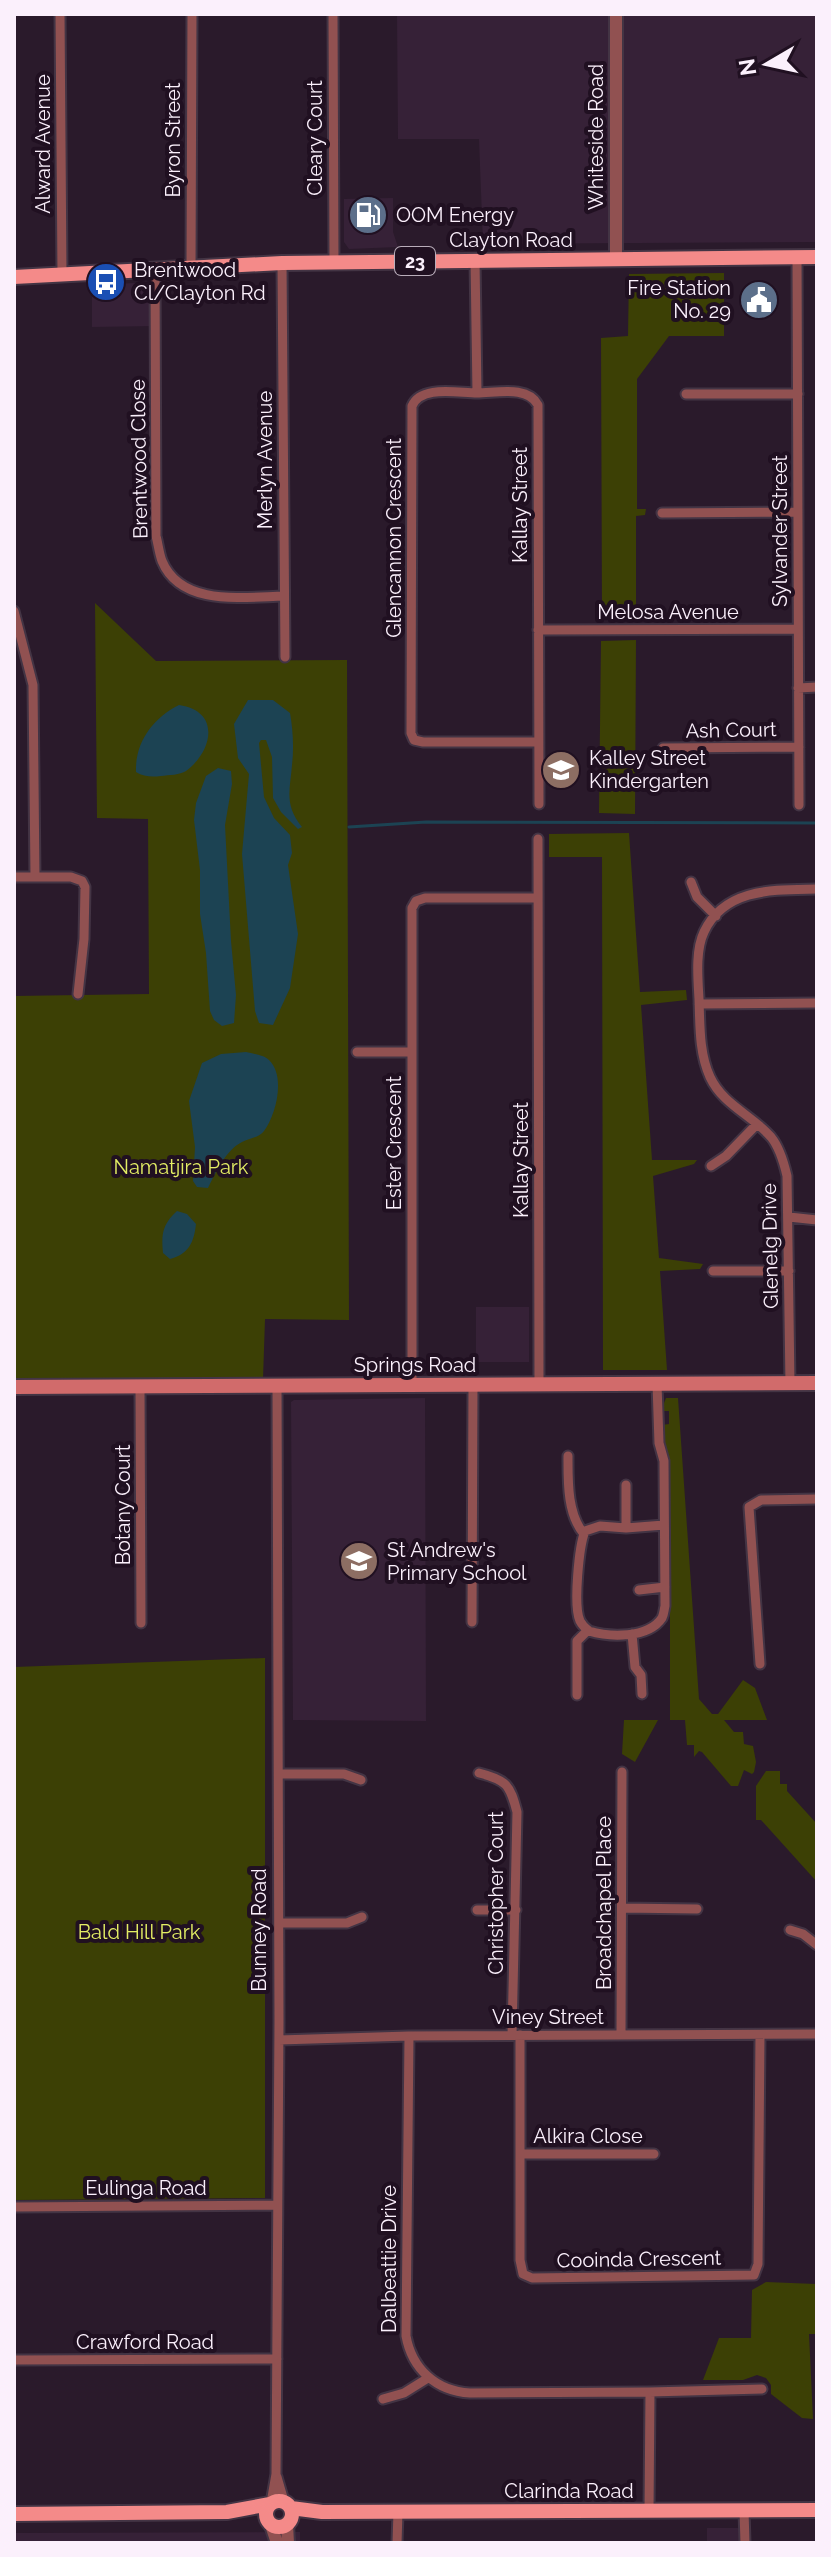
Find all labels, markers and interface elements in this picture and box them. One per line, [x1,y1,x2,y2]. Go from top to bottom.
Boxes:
north arrow [727,24,807,104]
text: N [733,57,761,77]
street label: Whiteside Road [584,64,608,210]
street label: Alward Avenue [31,74,55,214]
street label: Cleary Court [303,80,327,196]
street label: Byron Street [161,82,185,197]
fuel station icon: OOM Energy [347,194,389,236]
place label: OOM Energy [396,203,514,227]
street label: Clayton Road [449,228,573,252]
road number: 23 [395,247,435,275]
place label: Brentwood Cl/Clayton Rd [134,258,266,305]
bus stop icon: Brentwood Cl/Clayton Rd [85,261,127,303]
place label: Fire Station No. 29 [627,276,731,323]
public building icon: Fire Station No. 29 [738,279,780,321]
street label: Brentwood Close [126,379,152,539]
street label: Merlyn Avenue [253,391,277,529]
street label: Glencannon Crescent [382,438,406,638]
street label: Kallay Street [508,447,532,563]
street label: Sylvander Street [768,455,792,607]
street label: Melosa Avenue [597,600,739,624]
street label: Ash Court [685,717,777,743]
place label: Kalley Street Kindergarten [589,746,709,793]
school or university icon: Kalley Street Kindergarten [540,749,582,791]
street label: Ester Crescent [382,1075,406,1210]
street label: Kallay Street [509,1102,533,1218]
park label: Namatjira Park [114,1155,249,1179]
street label: Glenelg Drive [757,1183,783,1309]
street label: Springs Road [354,1353,476,1377]
street label: Botany Court [111,1444,135,1565]
place label: St Andrew's Primary School [387,1538,527,1585]
school or university icon: St Andrew's Primary School [338,1540,380,1582]
street label: Christopher Court [484,1811,508,1975]
street label: Broadchapel Place [592,1816,616,1990]
street label: Bunney Road [247,1868,271,1992]
park label: Bald Hill Park [78,1920,201,1944]
street label: Viney Street [492,2005,604,2029]
street label: Alkira Close [533,2124,643,2148]
street label: Eulinga Road [85,2176,207,2200]
street label: Dalbeattie Drive [377,2185,401,2333]
street label: Cooinda Crescent [556,2246,722,2272]
street label: Crawford Road [76,2330,214,2354]
street label: Clarinda Road [504,2479,634,2503]

